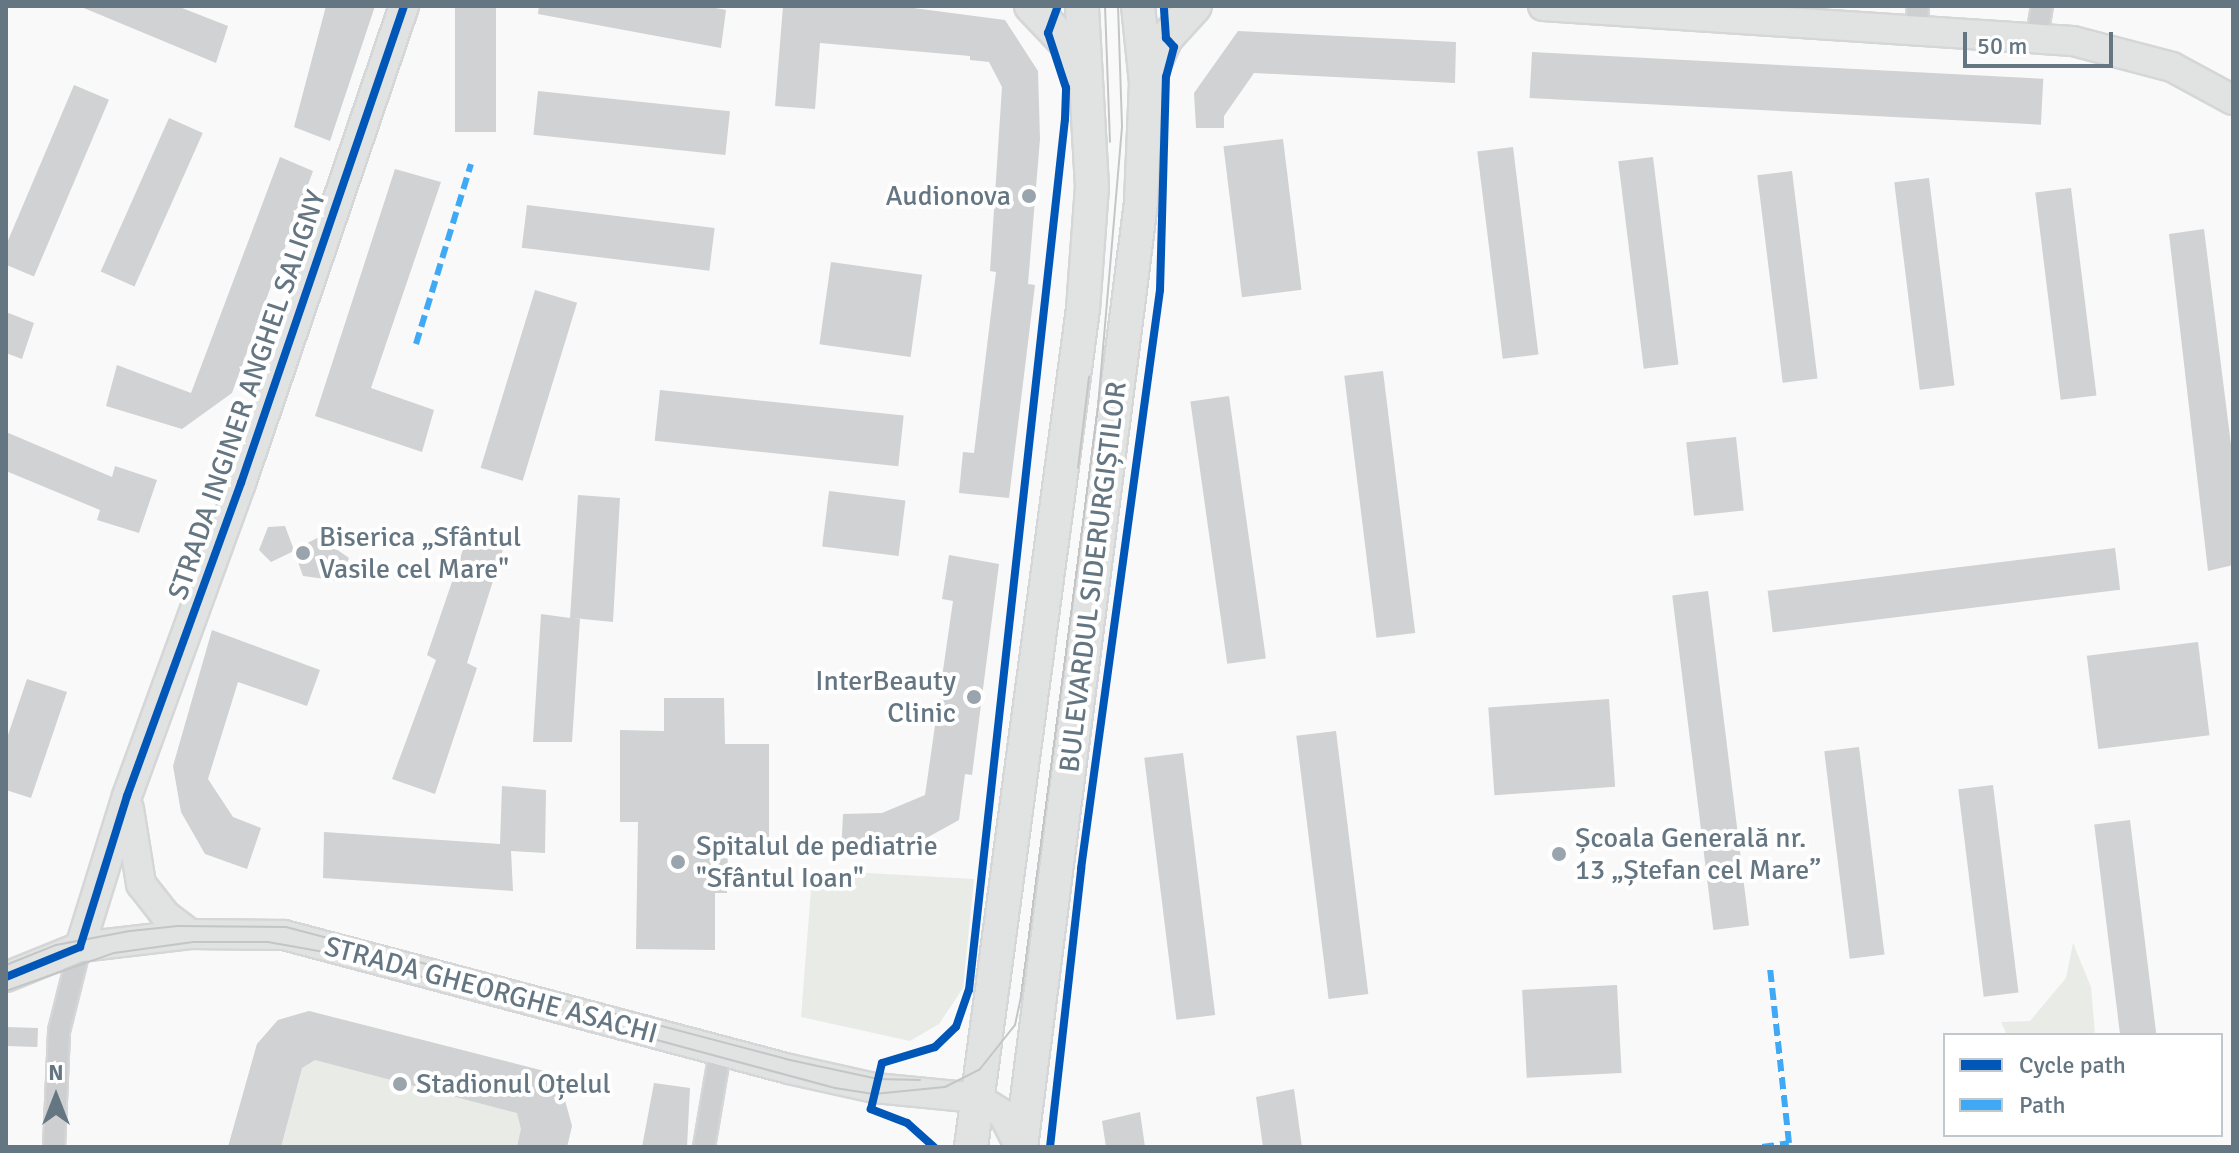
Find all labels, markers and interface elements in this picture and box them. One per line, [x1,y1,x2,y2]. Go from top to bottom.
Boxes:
scale bar [1967,16,2117,66]
text: 50 m [1977,31,2027,61]
place label: Audionova [886,179,1011,213]
marker: Audionova [1018,185,1040,207]
street label: STRADA INGINER ANGHEL SALIGNY [161,186,333,604]
street label: BULEVARDUL SIDERURGIȘTILOR [1052,380,1134,774]
place label: Biserica „Sfântul Vasile cel Mare" [319,520,521,586]
marker: Biserica „Sfântul Vasile cel Mare" [294,544,312,562]
place label: InterBeauty Clinic [815,664,956,730]
marker: InterBeauty Clinic [963,686,985,708]
place label: Școala Generală nr. 13 „Ștefan cel Mare” [1575,821,1821,887]
place label: Spitalul de pediatrie "Sfântul Ioan" [696,829,938,895]
marker: Școala Generală nr. 13 „Ștefan cel Mare” [1550,845,1568,863]
marker: Spitalul de pediatrie "Sfântul Ioan" [667,851,689,873]
street label: STRADA GHEORGHE ASACHI [321,929,661,1051]
legend [1943,1033,2223,1137]
text: Cycle path [2019,1050,2126,1080]
north arrow [16,1057,96,1137]
text: N [48,1059,64,1086]
place label: Stadionul Oțelul [416,1067,611,1101]
marker: Stadionul Oțelul [391,1075,409,1093]
text: Path [2019,1090,2065,1120]

